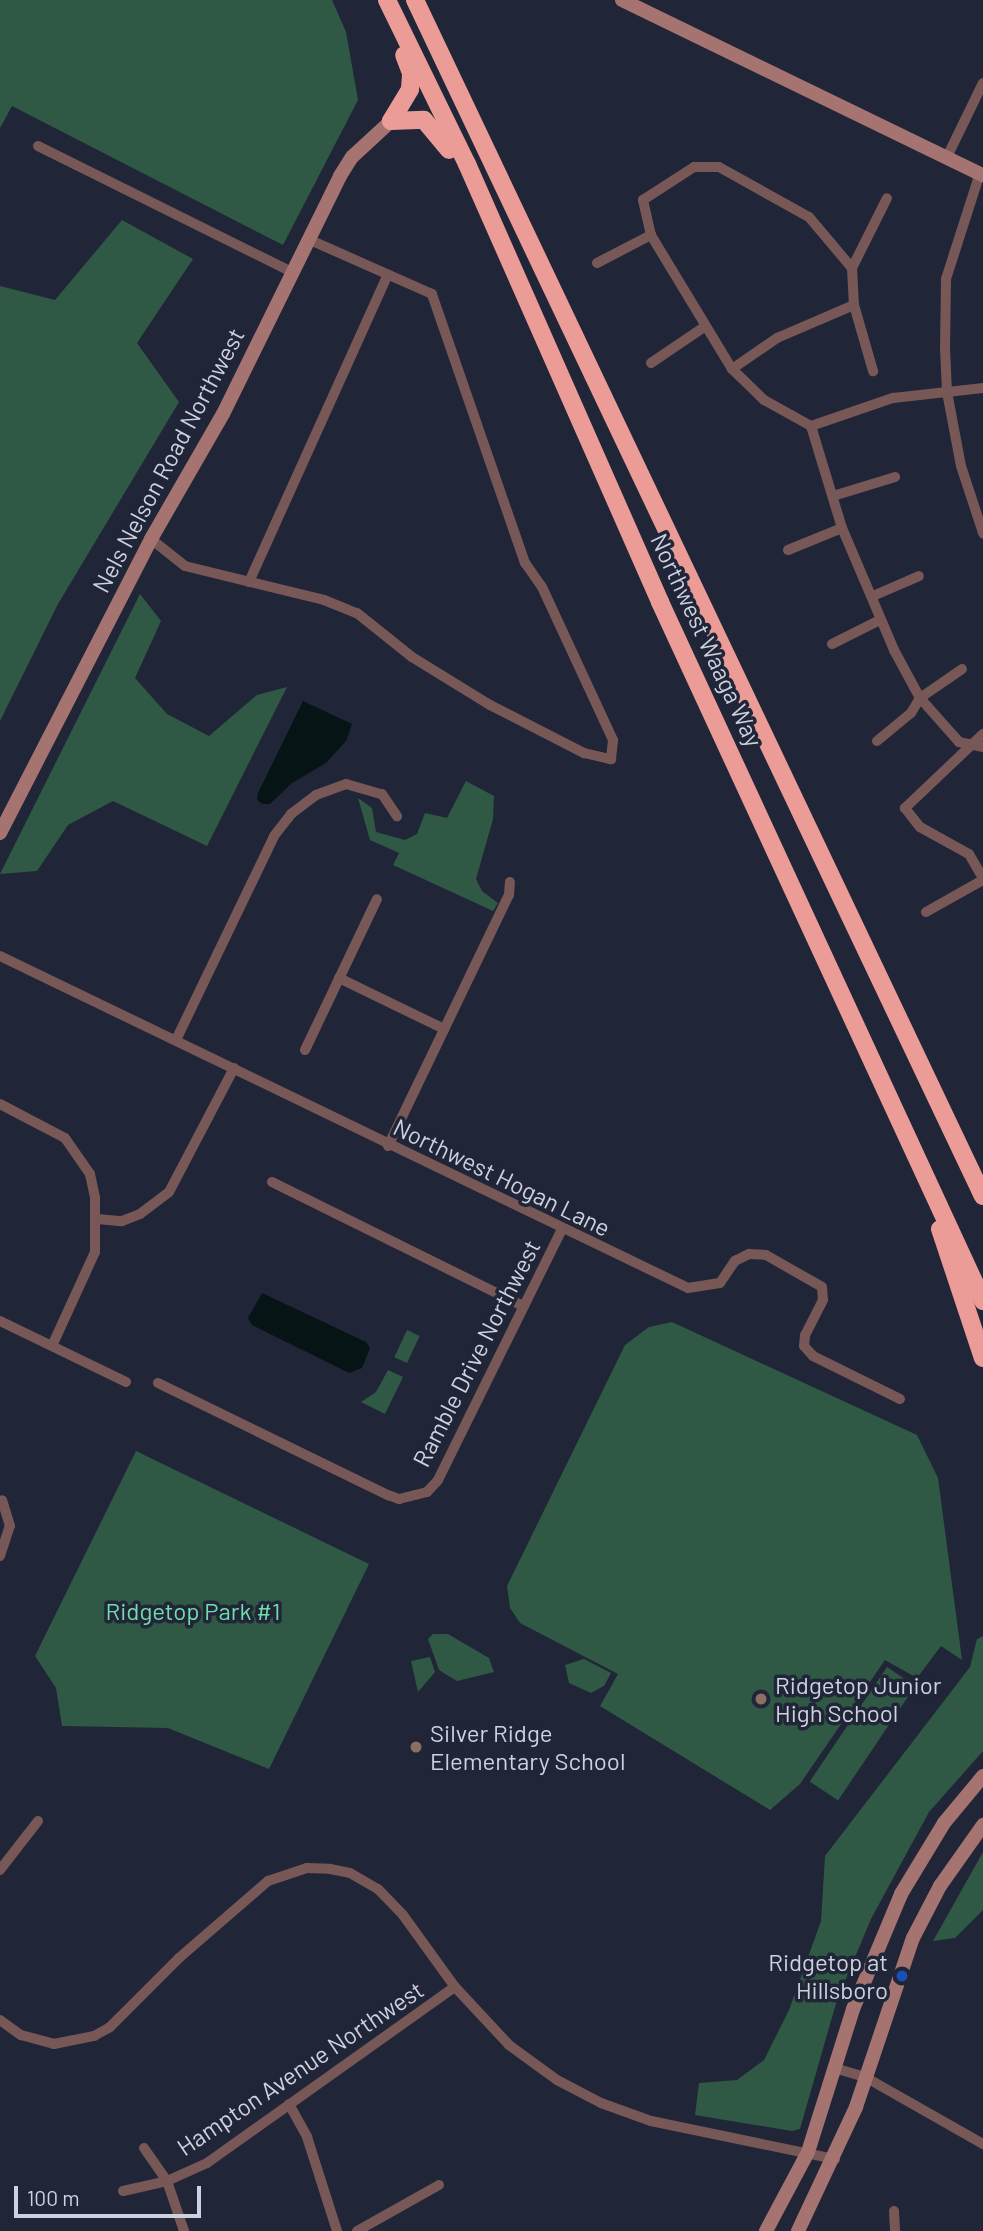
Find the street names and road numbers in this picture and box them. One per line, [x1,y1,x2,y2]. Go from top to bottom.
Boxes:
street label: Nels Nelson Road Northwest [86,323,250,597]
street label: Northwest Waaga Way [645,529,769,751]
street label: Northwest Hogan Lane [389,1112,615,1242]
street label: Ramble Drive Northwest [406,1235,546,1471]
street label: Hampton Avenue Northwest [171,1975,429,2161]

